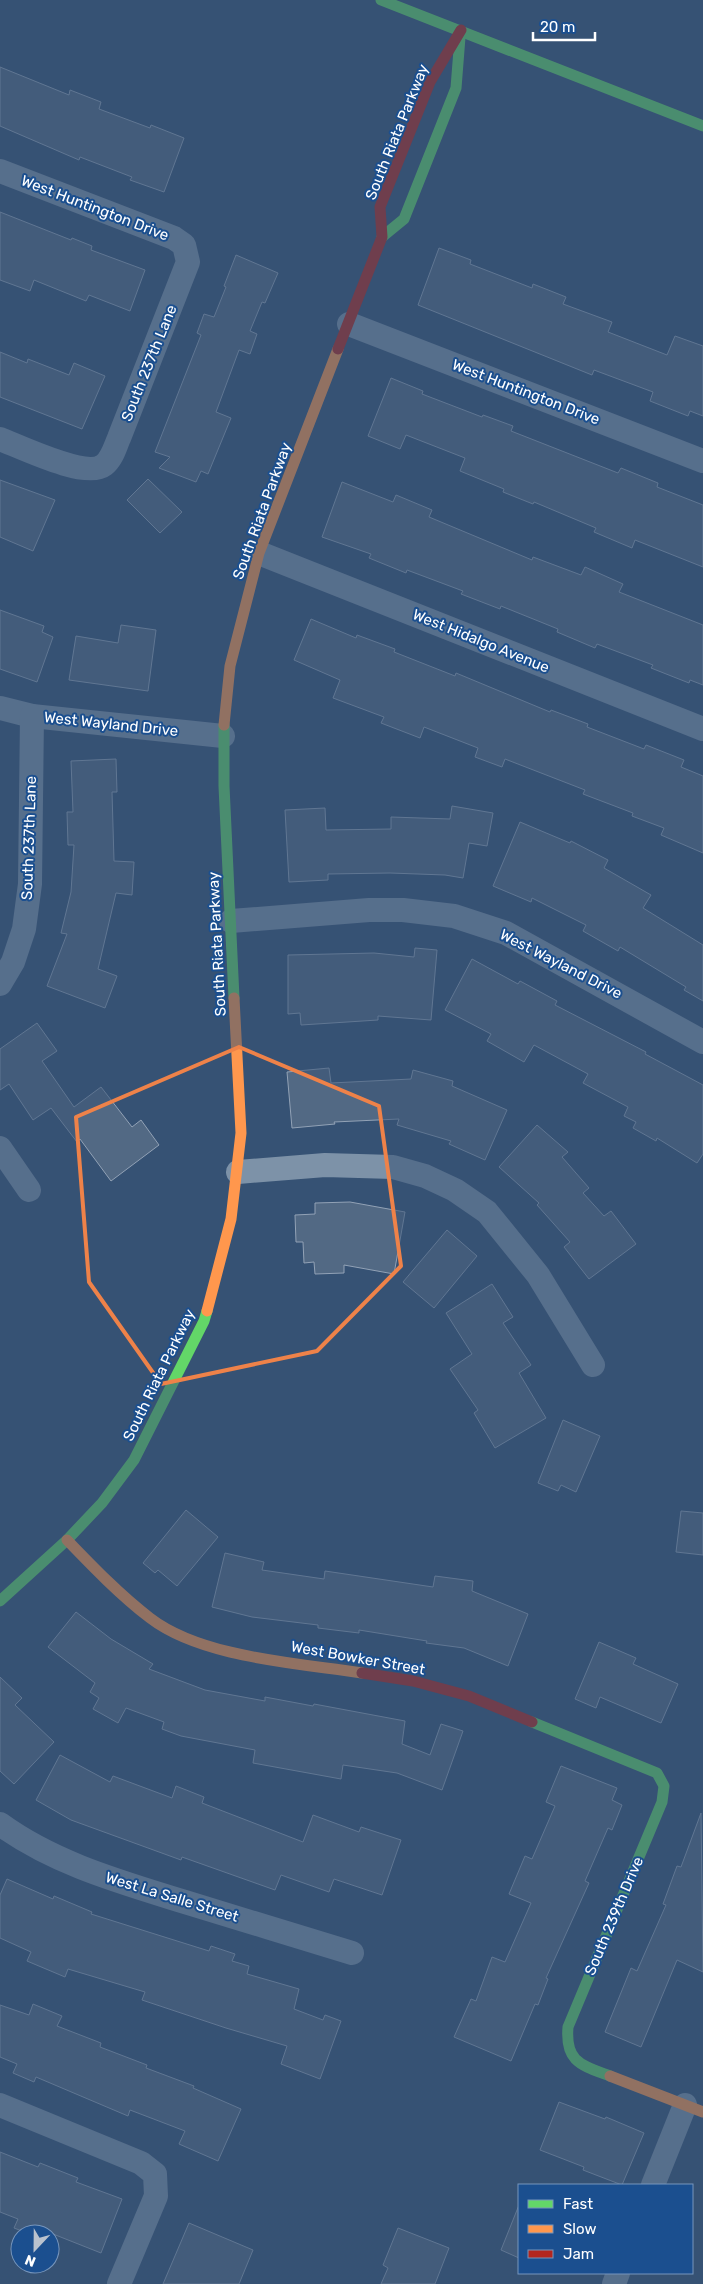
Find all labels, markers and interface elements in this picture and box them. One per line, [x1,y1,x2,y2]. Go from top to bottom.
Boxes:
scale bar [533,10,596,42]
text: 20 m [540,18,575,36]
street label: South Riata Parkway [362,62,432,202]
street label: West Huntington Drive [19,171,171,245]
street label: South 237th Lane [117,302,181,424]
street label: West Huntington Drive [450,355,602,429]
street label: South Riata Parkway [229,440,295,582]
street label: West Hidalgo Avenue [410,605,552,677]
street label: West Wayland Drive [43,708,179,740]
street label: South 237th Lane [18,776,40,900]
street label: South Riata Parkway [204,871,230,1017]
street label: West Wayland Drive [497,925,625,1003]
street label: South Riata Parkway [119,1306,199,1444]
street label: West Bowker Street [290,1637,427,1679]
street label: South 239th Drive [581,1854,647,1978]
street label: West La Salle Street [103,1868,241,1926]
legend [518,2184,693,2274]
text: Fast [563,2195,593,2213]
text: Slow [563,2220,596,2238]
north arrow [10,2224,60,2274]
text: Jam [563,2245,594,2263]
text: N [22,2251,38,2270]

